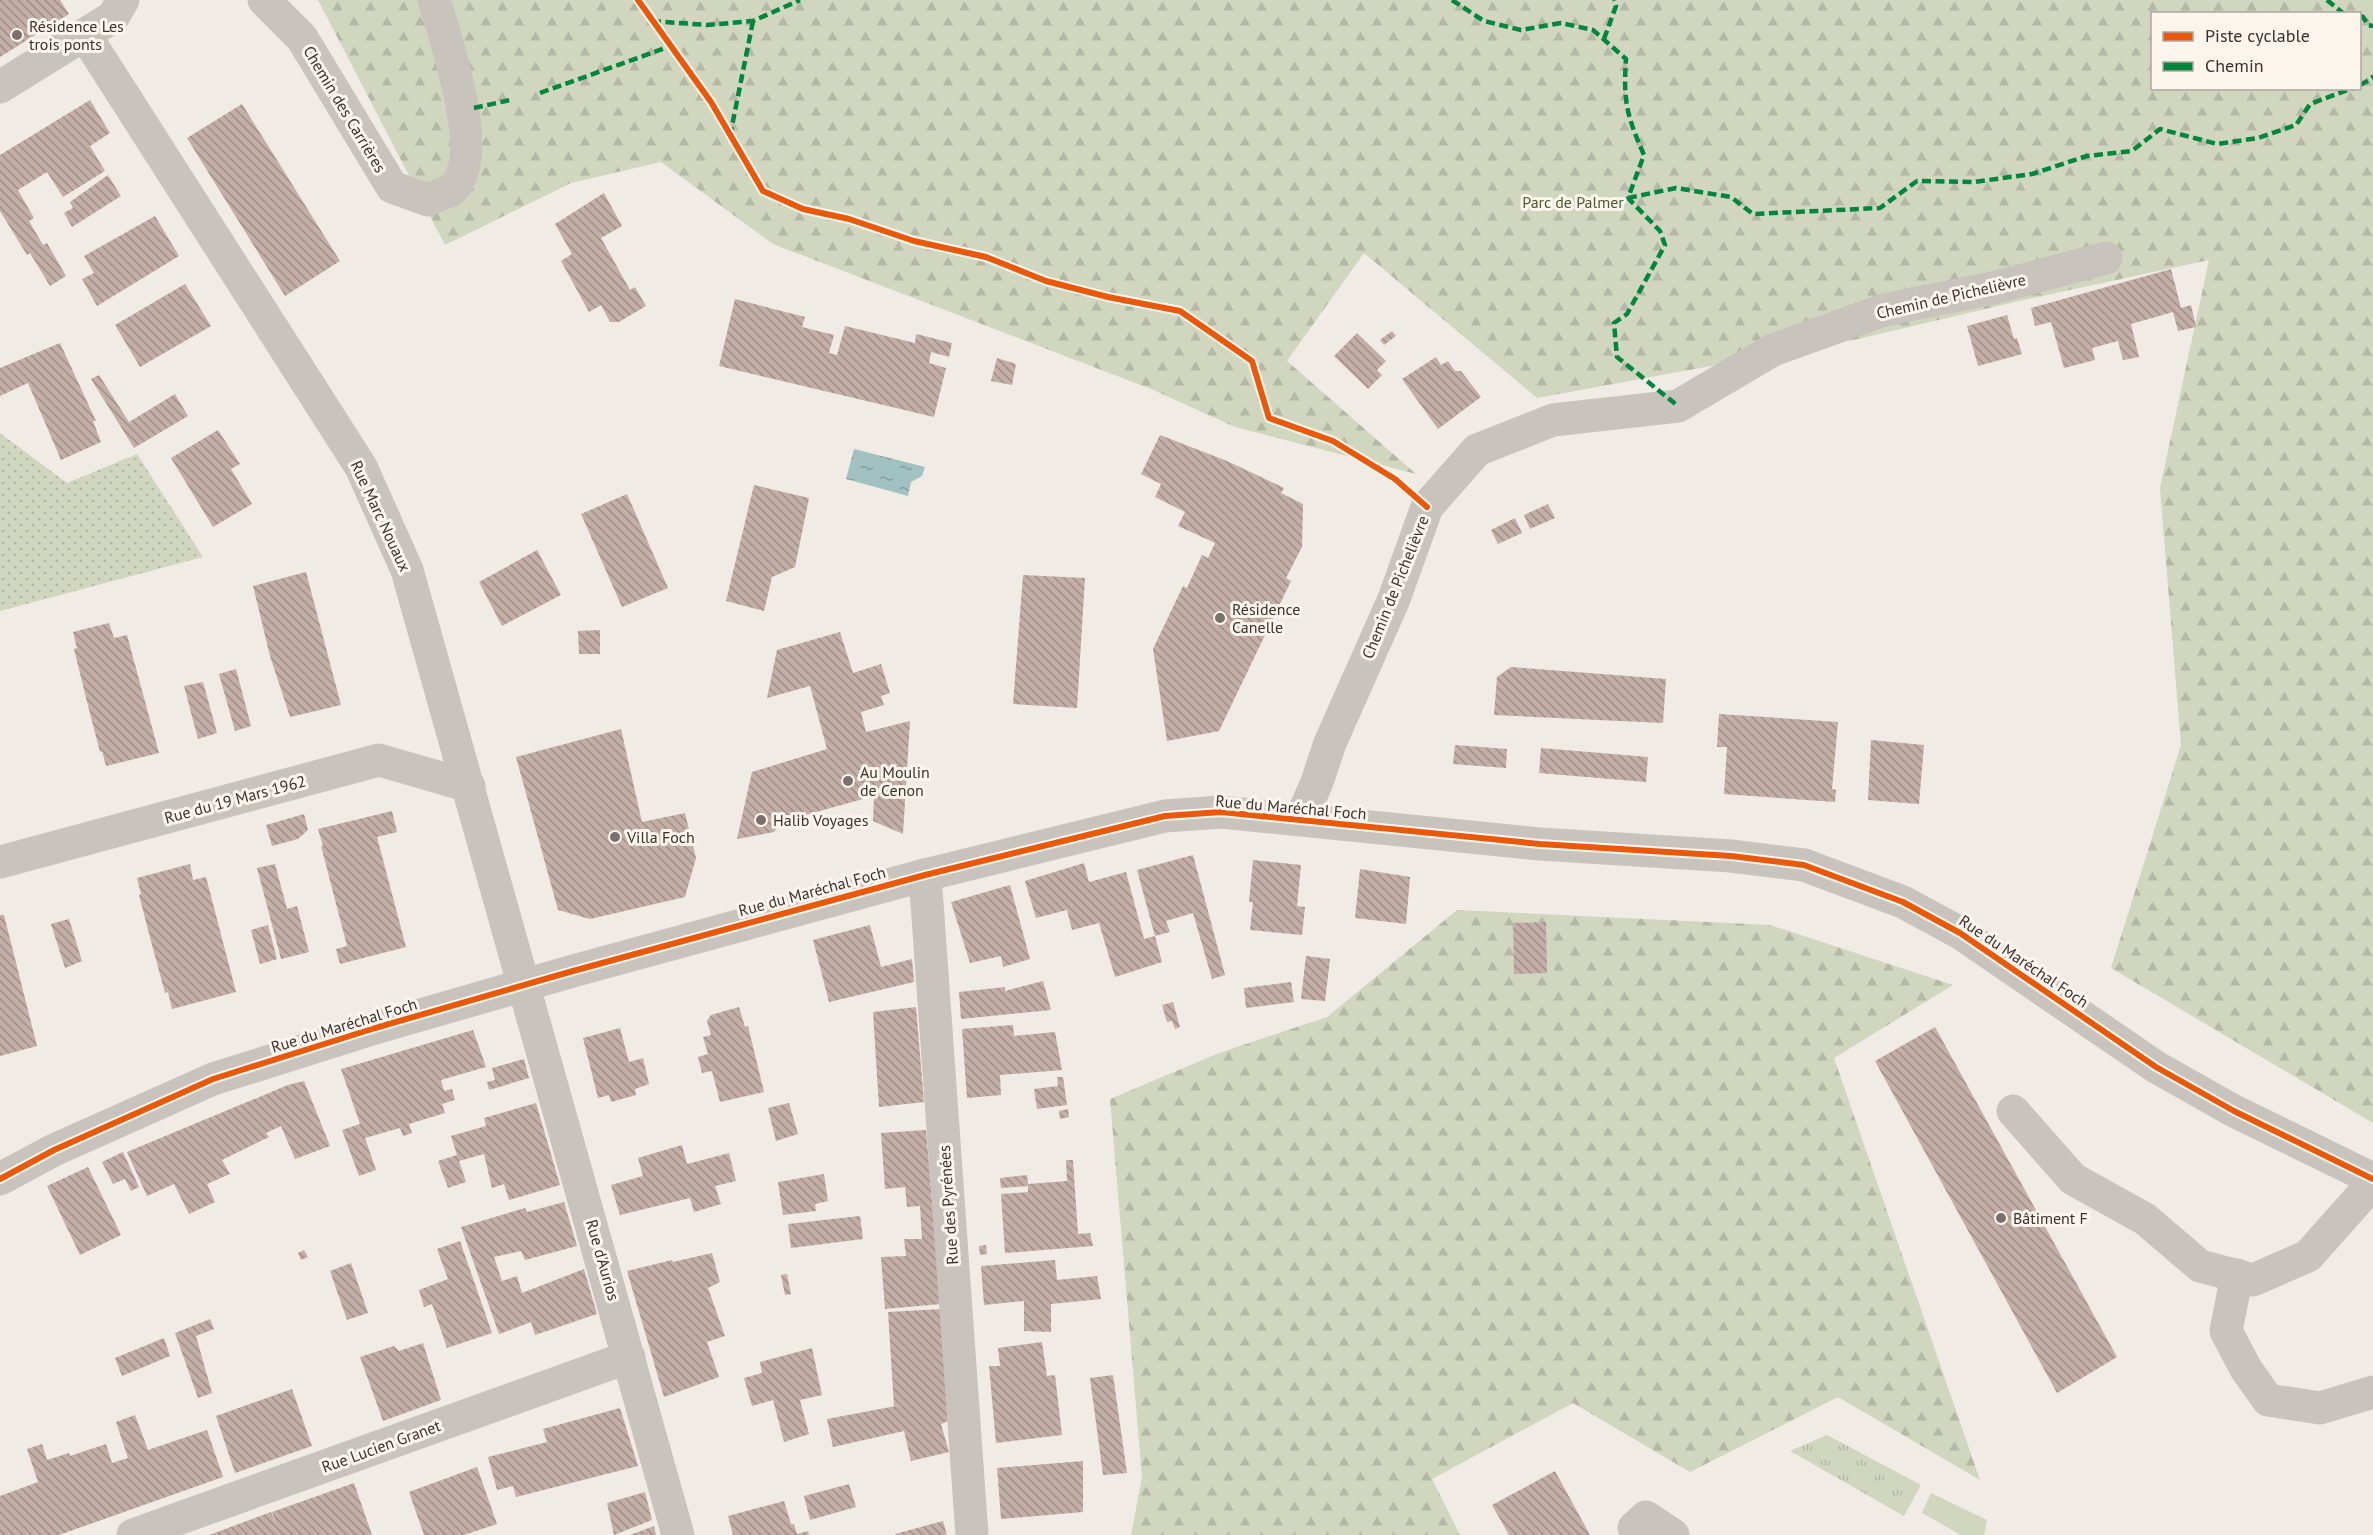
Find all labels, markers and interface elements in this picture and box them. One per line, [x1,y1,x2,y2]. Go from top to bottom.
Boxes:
legend [2151,12,2361,90]
place label: Résidence Les trois ponts [29,16,124,54]
text: Piste cyclable [2205,24,2310,47]
marker: Résidence Les trois ponts [10,28,24,42]
street label: Chemin des Carrières [299,42,391,176]
text: Chemin [2205,54,2264,77]
park label: Parc de Palmer [1522,192,1624,212]
street label: Chemin de Pichelièvre [1874,269,2028,323]
street label: Rue Marc Nouaux [347,457,415,575]
street label: Chemin de Pichelièvre [1357,512,1433,662]
place label: Résidence Canelle [1232,599,1300,637]
marker: Résidence Canelle [1213,611,1227,625]
place label: Au Moulin de Cenon [860,762,930,800]
street label: Rue du 19 Mars 1962 [162,771,308,827]
marker: Au Moulin de Cenon [841,774,855,788]
street label: Rue du Maréchal Foch [1215,790,1367,824]
place label: Halib Voyages [773,810,869,830]
marker: Halib Voyages [754,813,768,827]
place label: Villa Foch [626,827,695,847]
marker: Villa Foch [608,830,622,844]
street label: Rue du Maréchal Foch [736,862,888,920]
street label: Rue du Maréchal Foch [1956,910,2092,1012]
street label: Rue du Maréchal Foch [269,993,419,1057]
street label: Rue des Pyrénées [934,1144,962,1265]
place label: Bâtiment F [2013,1208,2088,1228]
marker: Bâtiment F [1994,1211,2008,1225]
street label: Rue d'Aurios [582,1217,624,1303]
street label: Rue Lucien Granet [319,1415,444,1477]

